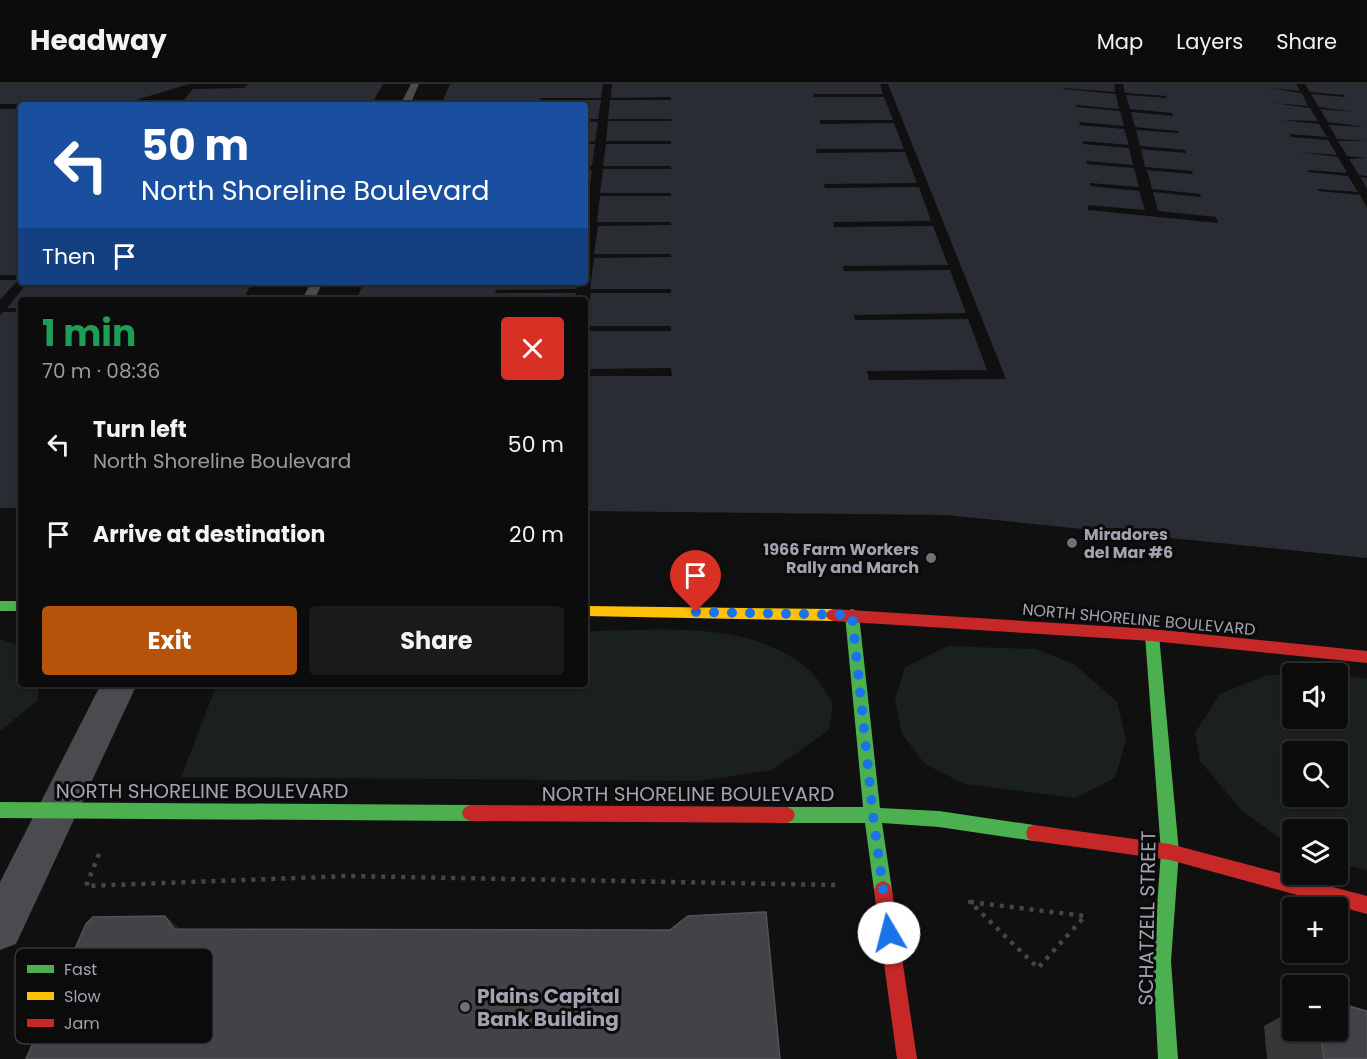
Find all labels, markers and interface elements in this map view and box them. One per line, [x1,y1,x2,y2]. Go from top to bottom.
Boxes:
text: Headway [30,21,167,60]
text: Map [1097,27,1143,56]
text: Layers [1176,27,1243,56]
text: Share [1276,27,1337,56]
text: 50 m [141,116,249,175]
icon: left [42,126,120,204]
text: North Shoreline Boulevard [141,172,490,209]
icon: arrive [108,240,141,273]
text: Then [42,241,96,272]
text: 1 min [42,308,136,359]
button: close [501,317,564,380]
text: 70 m · 08:36 [42,357,160,385]
text: Turn left [93,414,187,445]
icon: left [42,428,75,461]
text: 50 m [508,429,564,460]
text: North Shoreline Boulevard [93,447,351,475]
icon: arrive [42,518,75,551]
text: Arrive at destination [93,519,325,550]
text: 20 m [509,519,564,550]
place label: Miradores del Mar #6 [1084,523,1173,564]
marker: Miradores del Mar #6 [1065,536,1079,550]
place label: 1966 Farm Workers Rally and March [763,538,919,579]
pin [670,550,721,612]
marker: 1966 Farm Workers Rally and March [924,551,938,565]
icon: arrive [679,559,712,592]
street label: NORTH SHORELINE BOULEVARD [1021,598,1257,641]
button: Exit [42,606,297,675]
button: Share [309,606,564,675]
map controls [1282,663,1348,1041]
button: sound [1282,663,1348,729]
button: search [1282,741,1348,807]
street label: NORTH SHORELINE BOULEVARD [56,777,348,805]
street label: NORTH SHORELINE BOULEVARD [542,780,834,808]
button: layers [1282,819,1348,885]
street label: SCHATZELL STREET [1131,830,1163,1006]
button: + [1282,897,1348,963]
position arrow [857,901,921,965]
legend [15,948,213,1044]
text: Fast [64,958,97,981]
button: − [1282,975,1348,1041]
place label: Plains Capital Bank Building [477,982,620,1033]
text: Slow [64,985,101,1008]
marker: Plains Capital Bank Building [458,1000,472,1014]
text: Jam [64,1012,100,1035]

